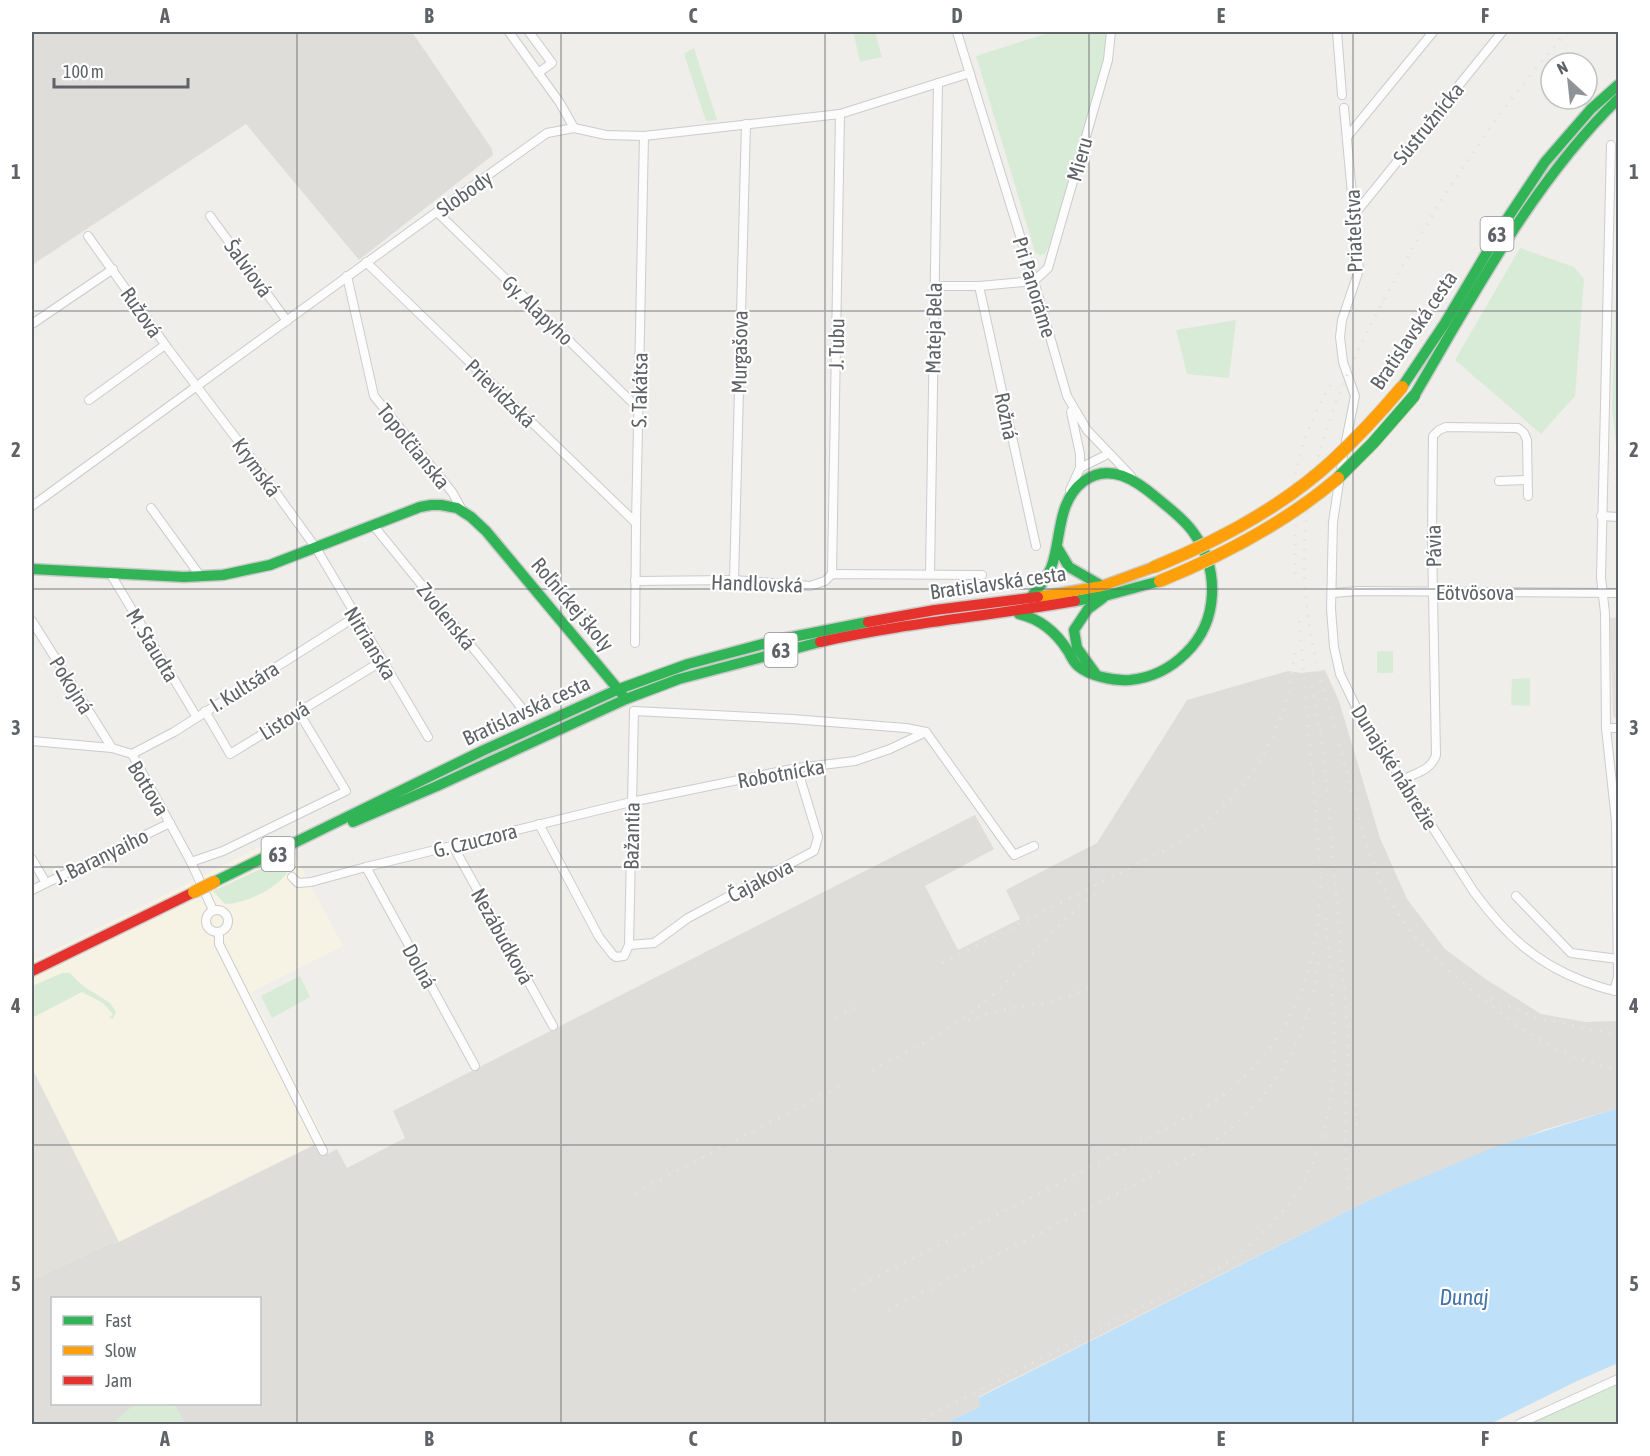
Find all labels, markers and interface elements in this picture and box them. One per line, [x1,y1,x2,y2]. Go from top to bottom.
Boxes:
text: A [159,4,170,27]
text: B [424,4,434,27]
text: C [689,4,698,27]
text: D [951,4,963,27]
text: E [1217,4,1226,27]
text: F [1481,4,1489,27]
scale bar [54,51,188,89]
north arrow [1539,51,1599,111]
text: N [1554,57,1570,78]
text: 100 m [63,61,104,82]
street label: Sústružnícka [1388,77,1468,169]
street label: Mieru [1061,134,1097,184]
text: 1 [11,160,21,183]
text: 1 [1629,160,1639,183]
street label: Slobody [432,165,497,221]
street label: Priateľstva [1340,189,1366,273]
road number: 63 [1480,217,1514,251]
street label: Pri Panoráme [1008,234,1062,340]
street label: Šalviová [220,235,278,301]
street label: Bratislavská cesta [1365,266,1461,394]
street label: Gy. Alapyho [497,270,579,350]
street label: Ružová [116,282,168,342]
street label: Mateja Bela [920,282,946,374]
street label: Murgašova [726,310,752,394]
street label: J. Tubu [824,318,848,370]
street label: S. Takátsa [626,352,652,428]
street label: Prievidzská [461,354,541,432]
street label: Rožná [990,390,1024,442]
street label: Topoľčianska [373,399,455,493]
street label: Krymská [228,433,286,501]
text: 2 [11,438,21,461]
text: 2 [1629,438,1639,461]
street label: Pávia [1421,524,1445,568]
street label: Roľníckej školy [527,552,619,656]
street label: Bratislavská cesta [928,561,1068,603]
street label: Handlovská [711,569,803,597]
street label: Zvolenská [413,578,481,654]
street label: Eötvösova [1436,580,1514,604]
street label: Nitrianska [340,602,402,684]
street label: M. Staudta [122,604,184,686]
road number: 63 [764,633,798,667]
street label: Pokojná [45,652,99,718]
street label: I. Kultsára [205,656,283,716]
street label: Bratislavská cesta [459,670,593,750]
street label: Listová [255,695,313,745]
street label: Dunajské nábrežie [1347,700,1443,834]
text: 3 [11,716,21,739]
text: 3 [1629,716,1639,739]
street label: Robotnícka [736,754,826,792]
street label: Bottova [123,756,175,820]
street label: Bažantia [618,802,644,870]
street label: G. Czuczora [431,818,519,862]
street label: J. Baranyaiho [50,823,152,889]
road number: 63 [262,837,294,871]
street label: Čajakova [723,853,797,907]
street label: Nezábudková [467,884,539,988]
street label: Dolná [398,940,442,992]
text: 4 [10,994,21,1017]
text: 4 [1628,994,1639,1017]
text: 5 [11,1272,21,1295]
text: 5 [1629,1272,1639,1295]
water label: Dunaj [1440,1284,1488,1310]
legend [51,1297,261,1405]
text: Fast [105,1310,132,1331]
text: Slow [105,1340,136,1361]
text: Jam [105,1370,132,1391]
text: A [159,1427,170,1450]
text: B [424,1427,434,1450]
text: C [689,1427,698,1450]
text: D [951,1427,963,1450]
text: E [1217,1427,1226,1450]
text: F [1481,1427,1489,1450]

